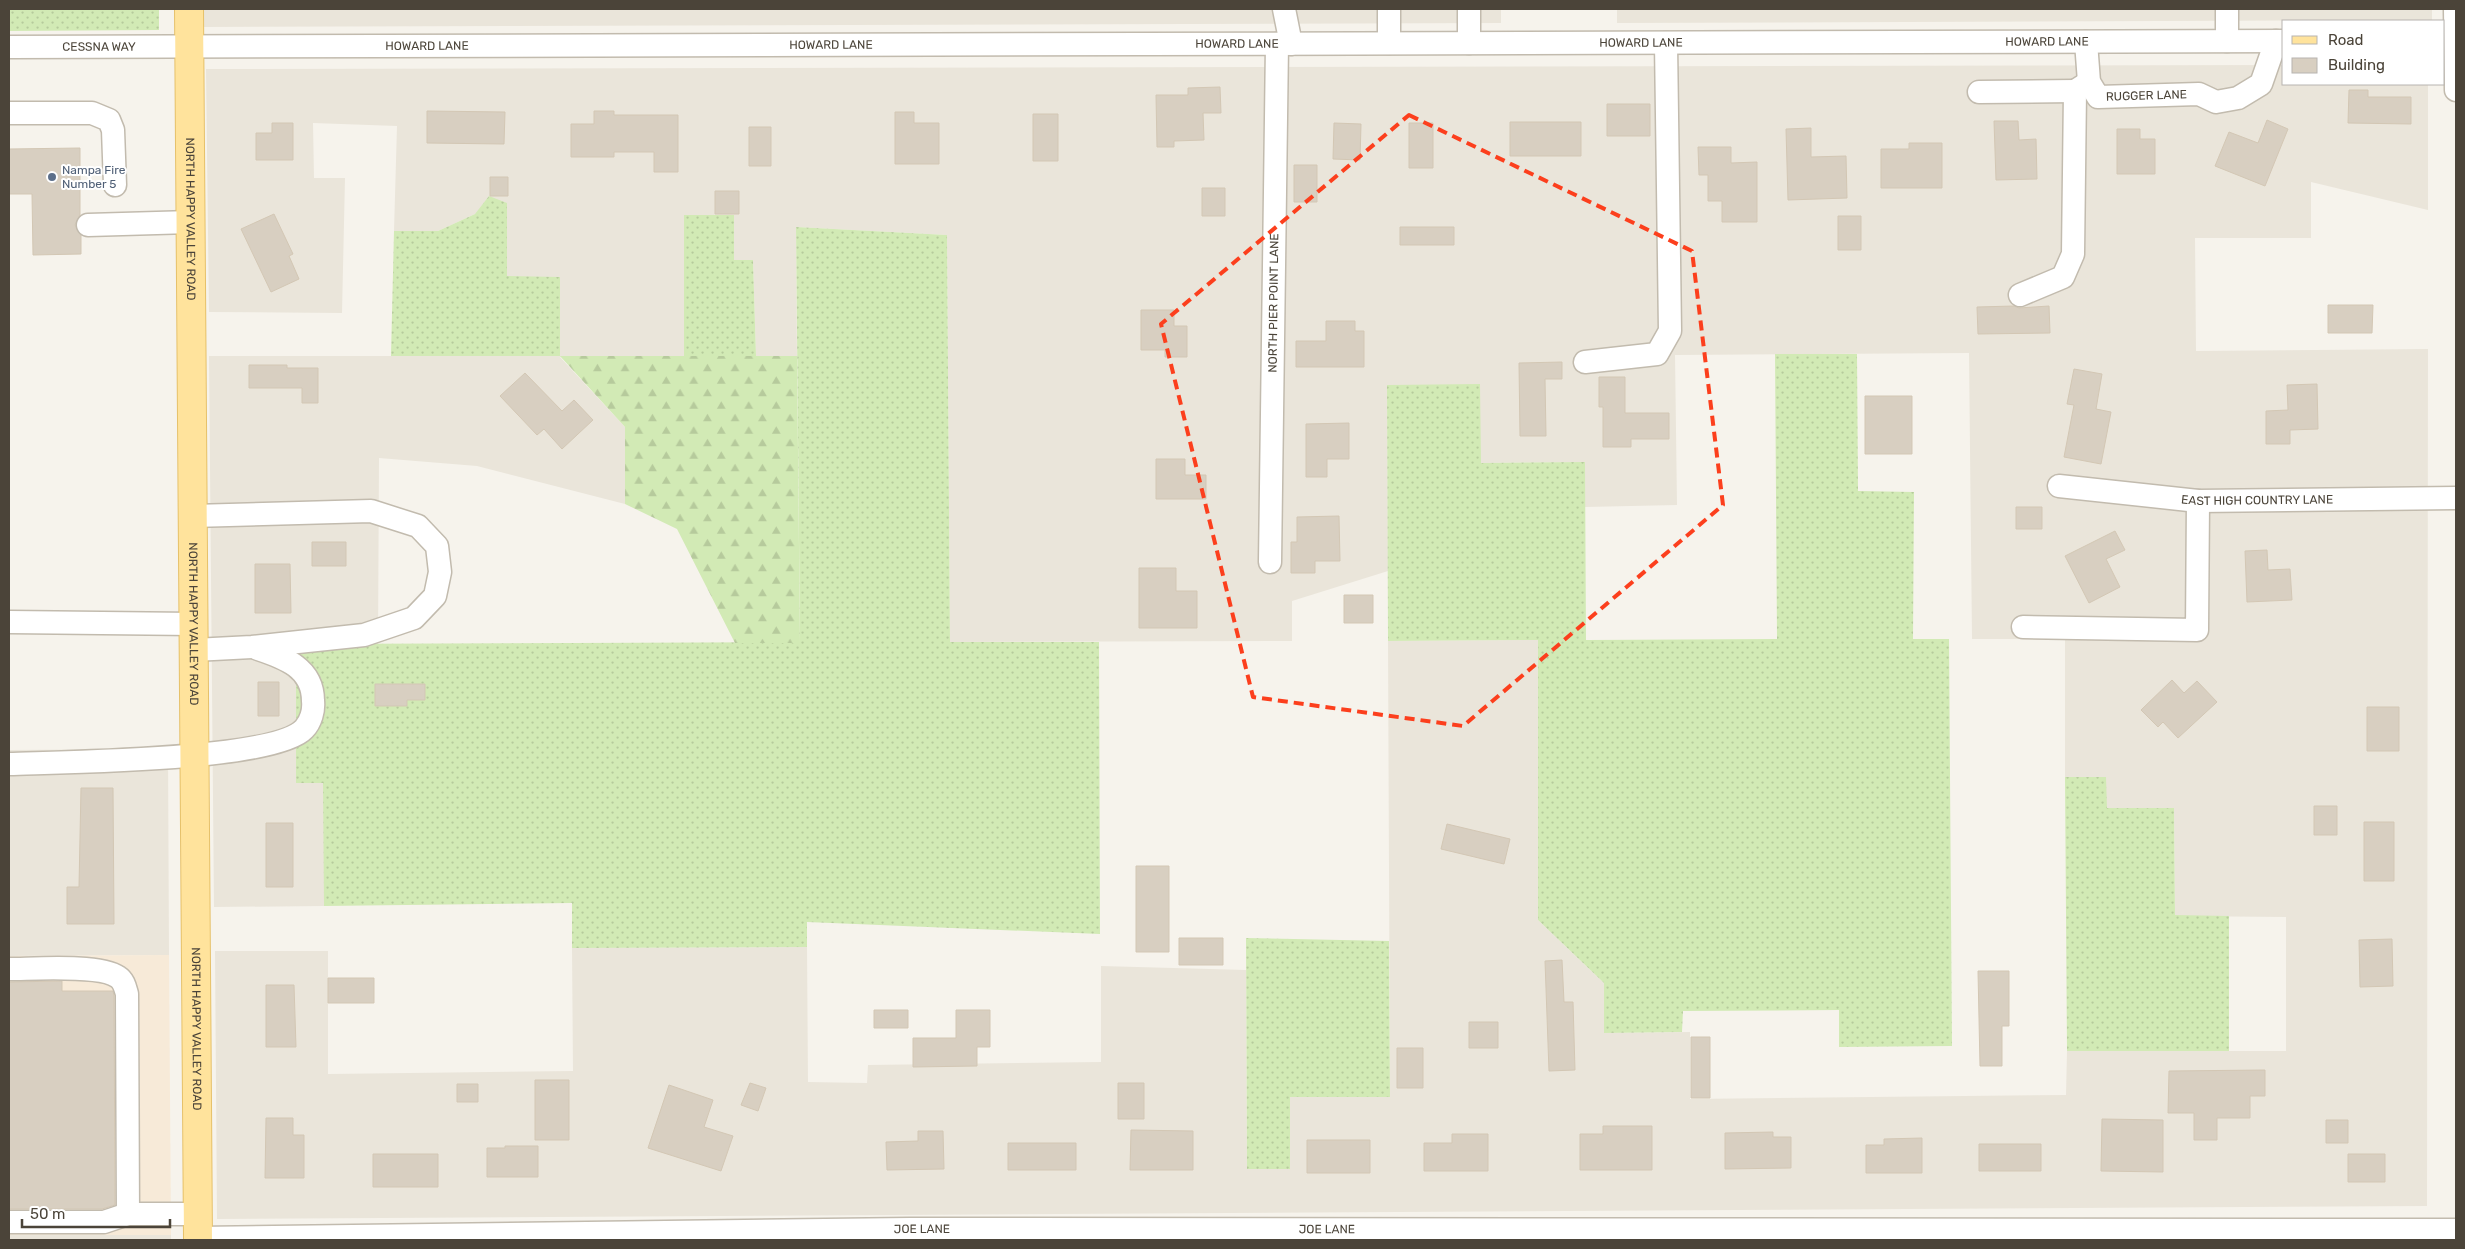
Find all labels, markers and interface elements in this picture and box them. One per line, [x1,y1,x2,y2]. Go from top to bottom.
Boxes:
legend [2282,20,2445,85]
text: Road [2328,31,2364,49]
street label: HOWARD LANE [2005,35,2089,49]
street label: HOWARD LANE [1599,36,1683,50]
street label: HOWARD LANE [1195,37,1279,51]
street label: HOWARD LANE [789,38,873,52]
street label: HOWARD LANE [385,39,469,53]
street label: CESSNA WAY [62,40,136,54]
text: Building [2328,56,2385,74]
street label: RUGGER LANE [2106,87,2187,104]
street label: NORTH HAPPY VALLEY ROAD [183,137,198,301]
place label: Nampa Fire Number 5 [62,163,126,191]
marker: Nampa Fire Number 5 [46,171,58,183]
street label: NORTH PIER POINT LANE [1266,233,1281,373]
street label: EAST HIGH COUNTRY LANE [2181,492,2333,508]
street label: NORTH HAPPY VALLEY ROAD [186,542,201,706]
street label: NORTH HAPPY VALLEY ROAD [189,947,204,1111]
scale bar [22,1196,170,1228]
text: 50 m [30,1205,65,1223]
street label: JOE LANE [894,1222,950,1236]
street label: JOE LANE [1299,1222,1355,1236]

